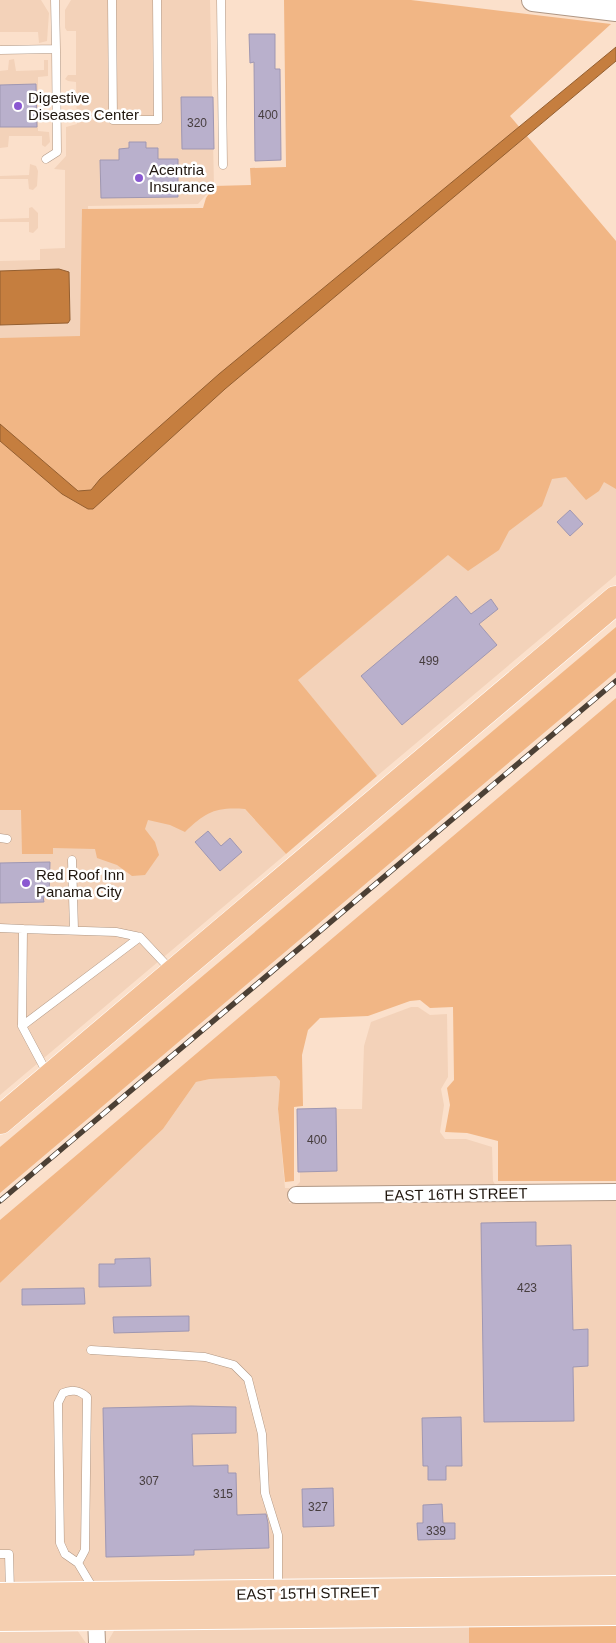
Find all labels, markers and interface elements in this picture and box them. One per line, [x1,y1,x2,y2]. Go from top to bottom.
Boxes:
place label: Digestive Diseases Center [28,89,139,123]
marker: Digestive Diseases Center [12,100,24,112]
house number: 400 [258,108,278,122]
house number: 320 [187,116,207,130]
place label: Acentria Insurance [149,161,215,195]
marker: Acentria Insurance [133,172,145,184]
house number: 499 [419,654,439,668]
place label: Red Roof Inn Panama City [36,866,124,900]
marker: Red Roof Inn Panama City [20,877,32,889]
house number: 400 [307,1133,327,1147]
street label: EAST 16TH STREET [384,1184,528,1204]
house number: 423 [517,1281,537,1295]
house number: 307 [139,1474,159,1488]
house number: 315 [213,1487,233,1501]
house number: 327 [308,1500,328,1514]
house number: 339 [426,1524,446,1538]
street label: EAST 15TH STREET [236,1583,380,1603]

